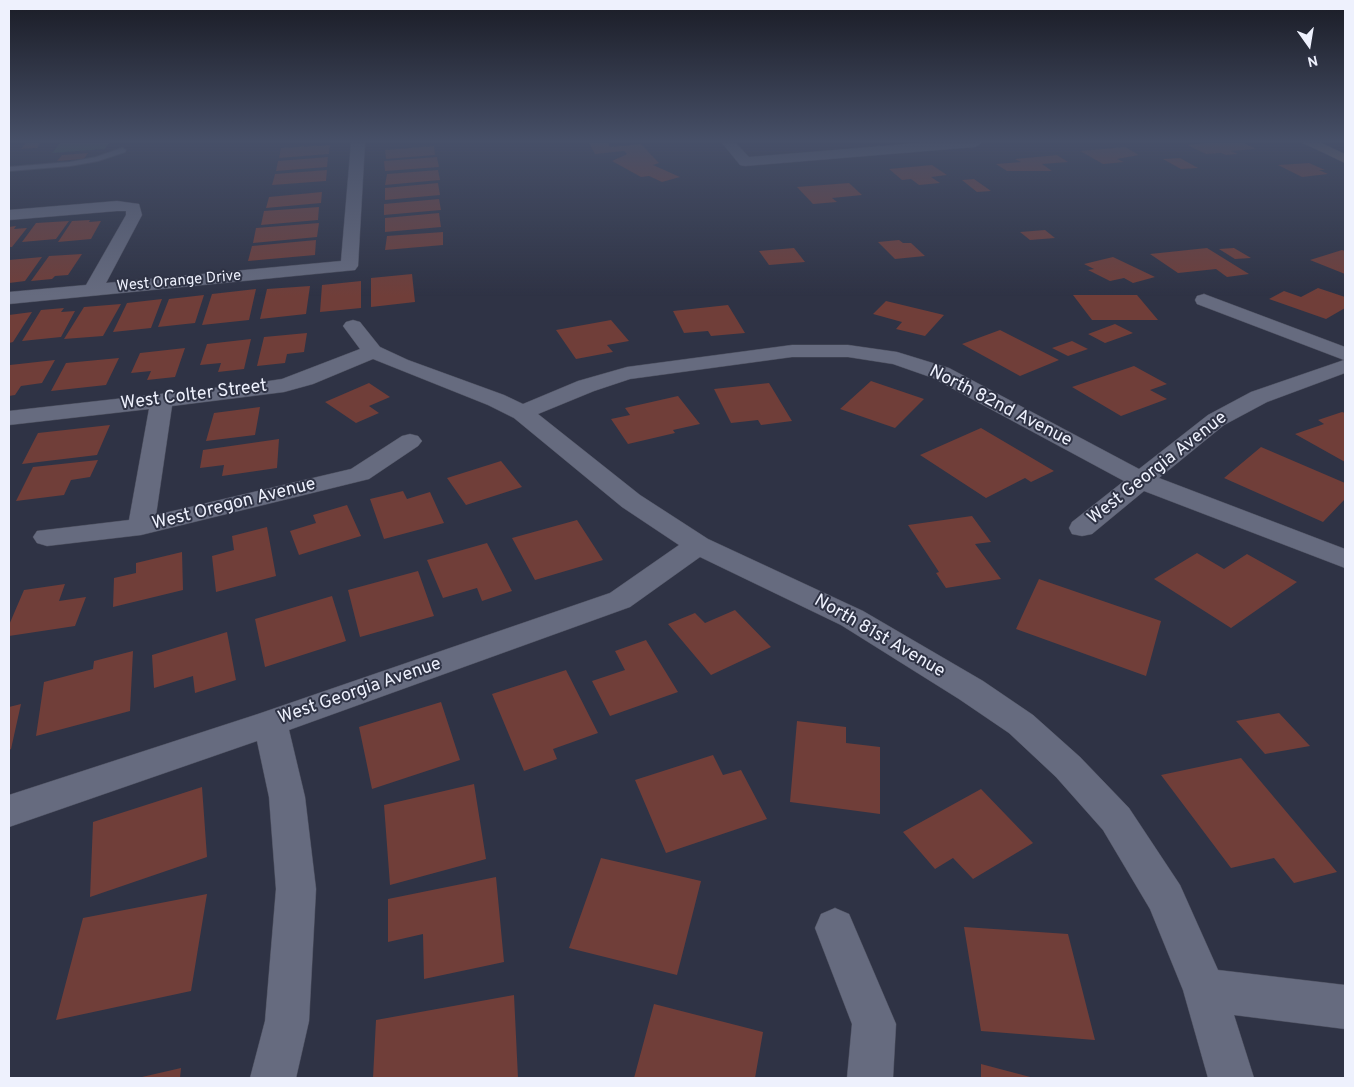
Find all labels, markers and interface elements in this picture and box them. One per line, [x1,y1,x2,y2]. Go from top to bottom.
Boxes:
north arrow [1284,20,1334,70]
text: N [1306,51,1319,70]
street label: West Orange Drive [116,268,242,296]
street label: North 82nd Avenue [925,362,1075,452]
street label: West Colter Street [120,376,268,416]
street label: West Georgia Avenue [1084,408,1232,530]
street label: West Oregon Avenue [150,474,318,536]
street label: North 81st Avenue [810,591,948,683]
street label: West Georgia Avenue [276,654,444,730]

